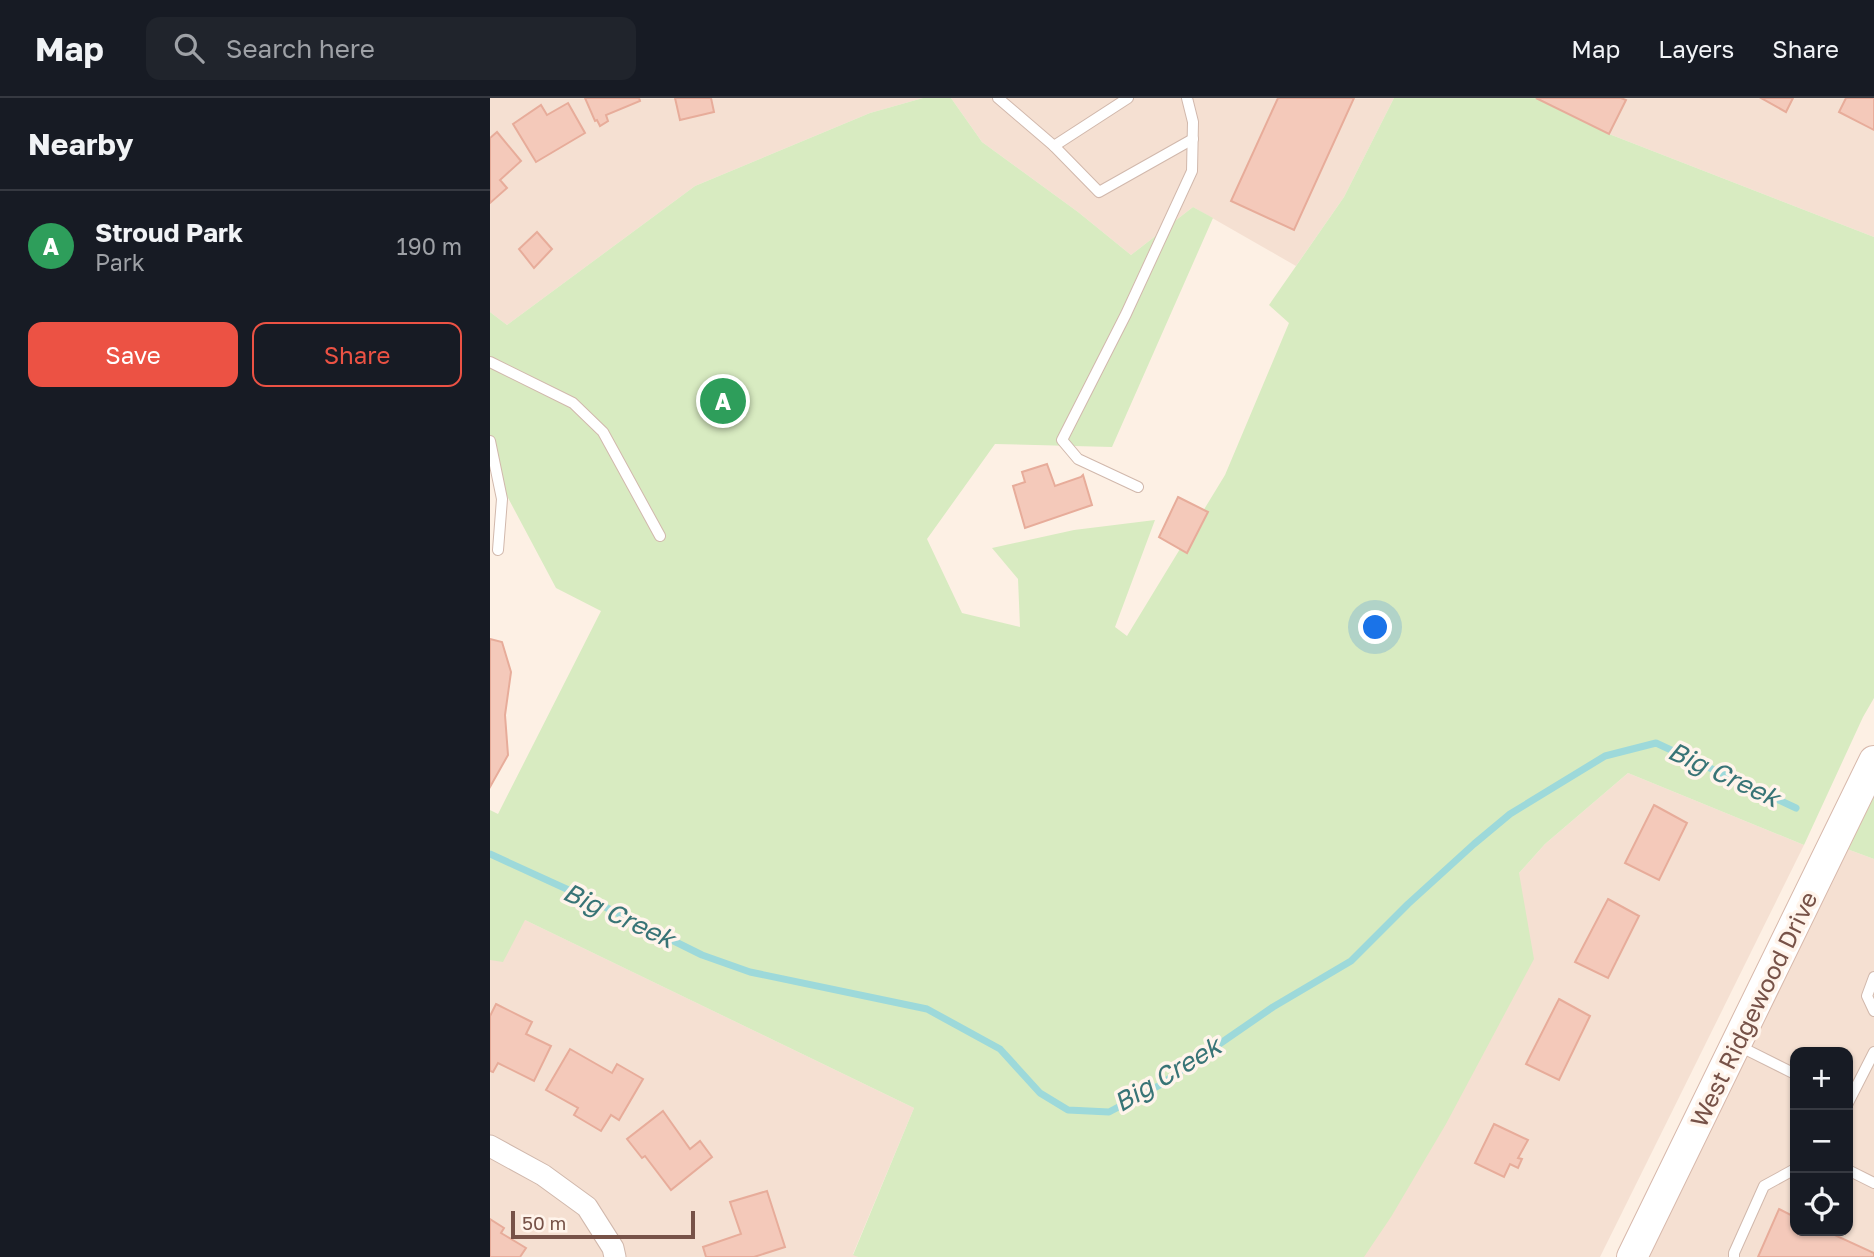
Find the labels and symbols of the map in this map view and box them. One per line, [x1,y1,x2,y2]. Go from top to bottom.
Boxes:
pin: A [700,375,746,427]
your location [1358,610,1392,644]
water label: Big Creek [1663,735,1787,814]
water label: Big Creek [558,876,682,955]
street label: West Ridgewood Drive [1683,886,1823,1132]
water label: Big Creek [1108,1029,1228,1118]
scale bar [511,1208,695,1240]

